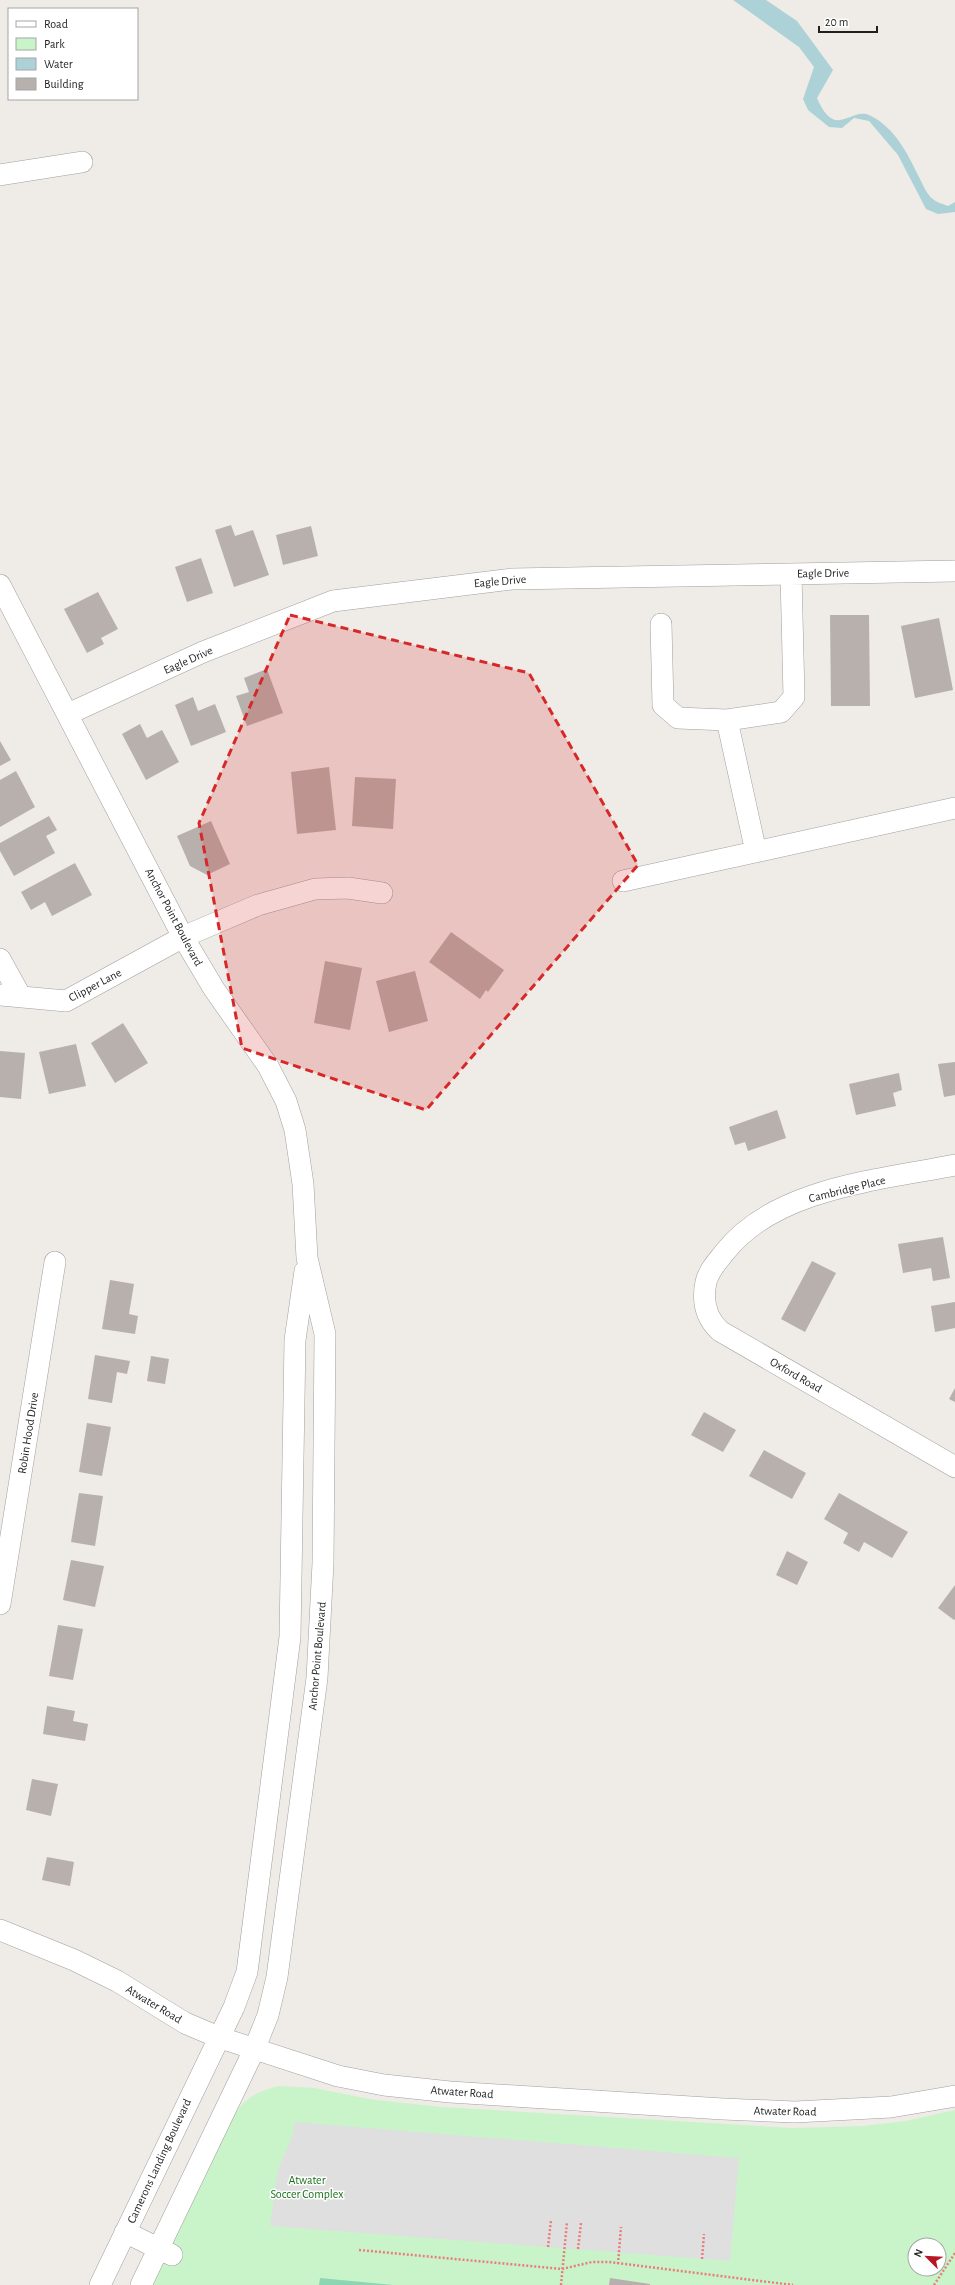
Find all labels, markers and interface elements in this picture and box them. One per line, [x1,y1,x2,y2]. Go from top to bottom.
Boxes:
legend [8,8,138,100]
scale bar [819,8,877,34]
text: 20 m [825,16,848,28]
text: Road [44,18,68,30]
text: Park [44,38,65,50]
text: Water [44,58,73,70]
text: Building [44,78,84,90]
street label: Eagle Drive [797,567,849,579]
street label: Eagle Drive [473,573,527,589]
street label: Eagle Drive [162,644,214,676]
street label: Anchor Point Boulevard [143,866,205,968]
street label: Clipper Lane [67,966,123,1004]
street label: Cambridge Place [807,1174,887,1204]
street label: Oxford Road [768,1355,824,1395]
street label: Robin Hood Drive [16,1391,40,1475]
street label: Anchor Point Boulevard [306,1601,328,1711]
street label: Atwater Road [124,1983,184,2025]
street label: Atwater Road [430,2084,494,2100]
street label: Camerons Landing Boulevard [125,2097,193,2225]
street label: Atwater Road [753,2104,817,2118]
park label: Atwater Soccer Complex [270,2174,344,2200]
north arrow [907,2237,947,2277]
text: N [912,2247,925,2259]

